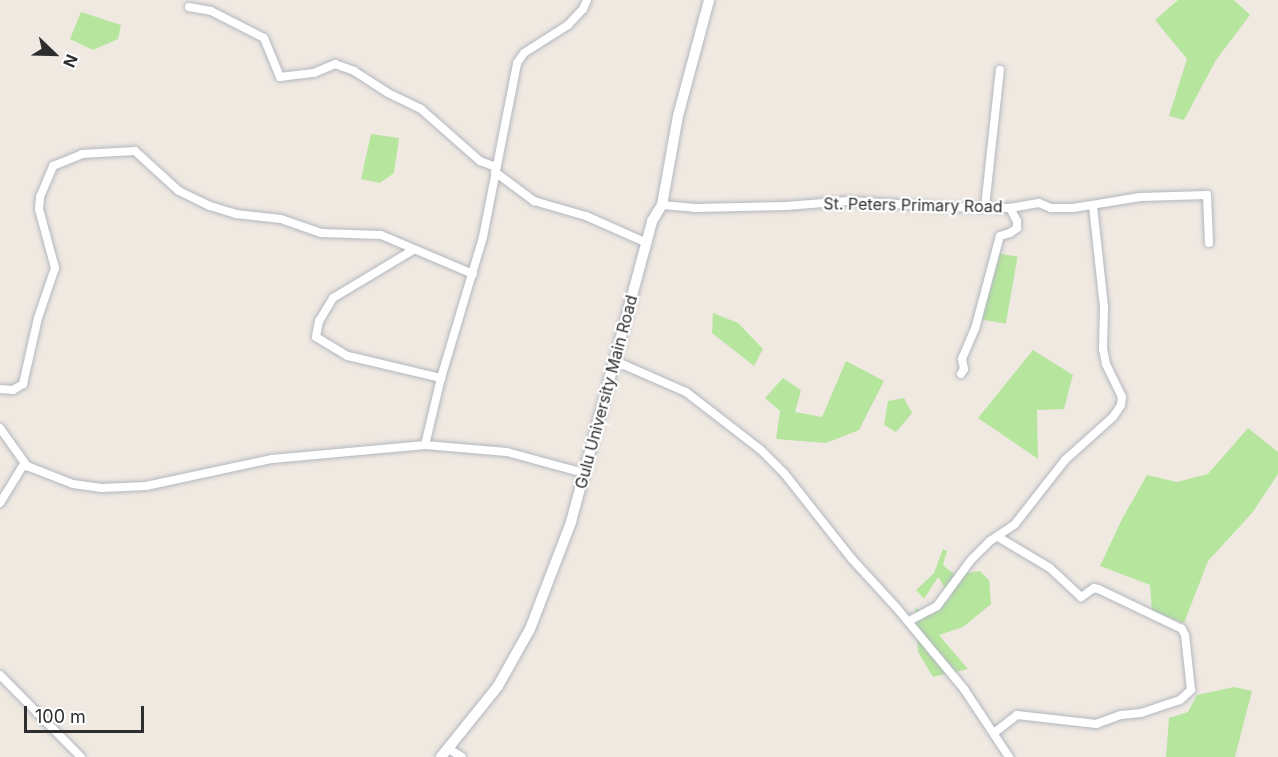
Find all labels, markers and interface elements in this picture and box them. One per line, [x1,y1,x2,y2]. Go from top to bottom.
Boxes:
north arrow [24,24,84,84]
text: N [59,52,82,71]
street label: St. Peters Primary Road [823,194,1003,216]
street label: Gulu University Main Road [571,293,641,491]
scale bar [27,694,147,732]
text: 100 m [35,706,86,727]

